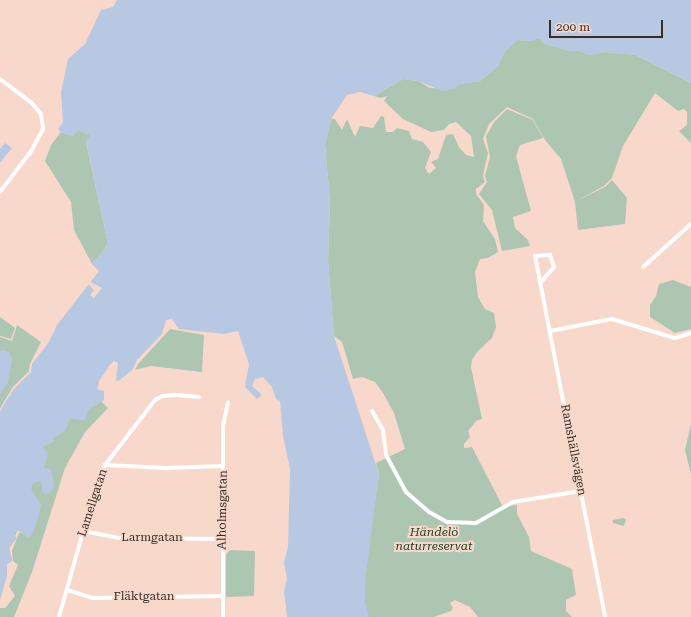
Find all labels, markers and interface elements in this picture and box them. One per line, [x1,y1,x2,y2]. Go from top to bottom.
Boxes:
scale bar [551,12,665,38]
text: 200 m [556,20,590,34]
street label: Ramshällsvägen [557,403,589,497]
street label: Lamellgatan [75,467,111,539]
street label: Alholmsgatan [215,470,231,550]
park label: Händelö naturreservat [395,526,473,554]
street label: Larmgatan [121,531,183,545]
street label: Fläktgatan [113,590,175,604]

